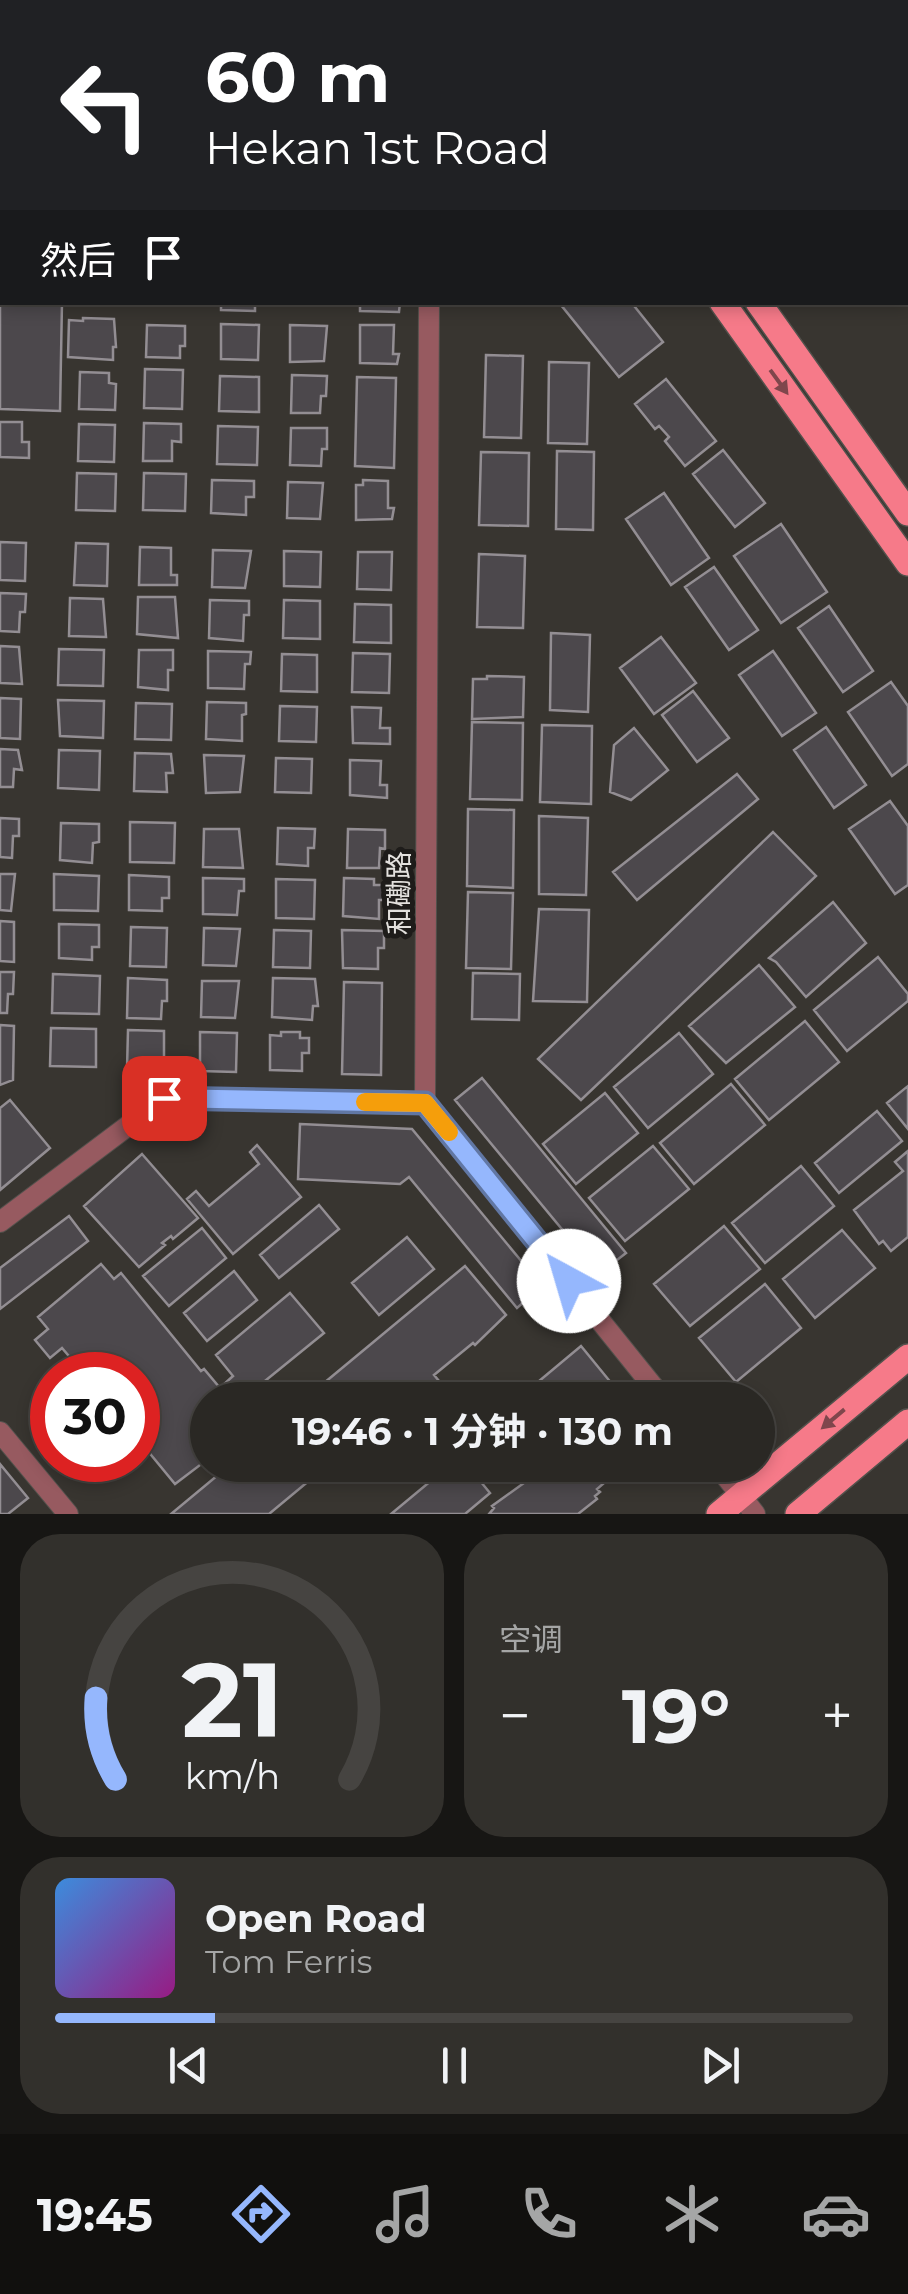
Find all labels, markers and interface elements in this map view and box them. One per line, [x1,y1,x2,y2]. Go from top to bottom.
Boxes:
text: 60 m [205,34,390,120]
icon: left [40,40,170,170]
text: Hekan 1st Road [205,120,550,175]
icon: arrive [136,230,191,285]
text: 然后 [40,237,116,284]
one-way arrow [769,369,788,395]
street label: 和磡路 [382,851,416,935]
pin [122,1056,207,1141]
icon: arrive [137,1071,192,1126]
position arrow [517,1229,621,1333]
speed limit sign: 30 [30,1352,160,1482]
text: 19:46 · 1 分钟 · 130 m [292,1408,673,1455]
one-way arrow [820,1408,845,1429]
text: 空调 [499,1620,563,1659]
text: 21 [181,1636,283,1763]
text: 19° [622,1670,730,1762]
text: − [499,1682,531,1749]
text: + [821,1682,853,1749]
text: km/h [184,1754,280,1798]
text: Open Road [205,1895,427,1942]
text: Tom Ferris [205,1942,372,1981]
icon: previous [161,2038,216,2093]
icon: pause [427,2038,482,2093]
icon: next [693,2038,748,2093]
icon: directions [226,2179,296,2249]
icon: music [370,2179,440,2249]
icon: phone [514,2179,584,2249]
icon: climate [657,2179,727,2249]
icon: car [801,2179,871,2249]
text: 19:45 [37,2187,153,2242]

